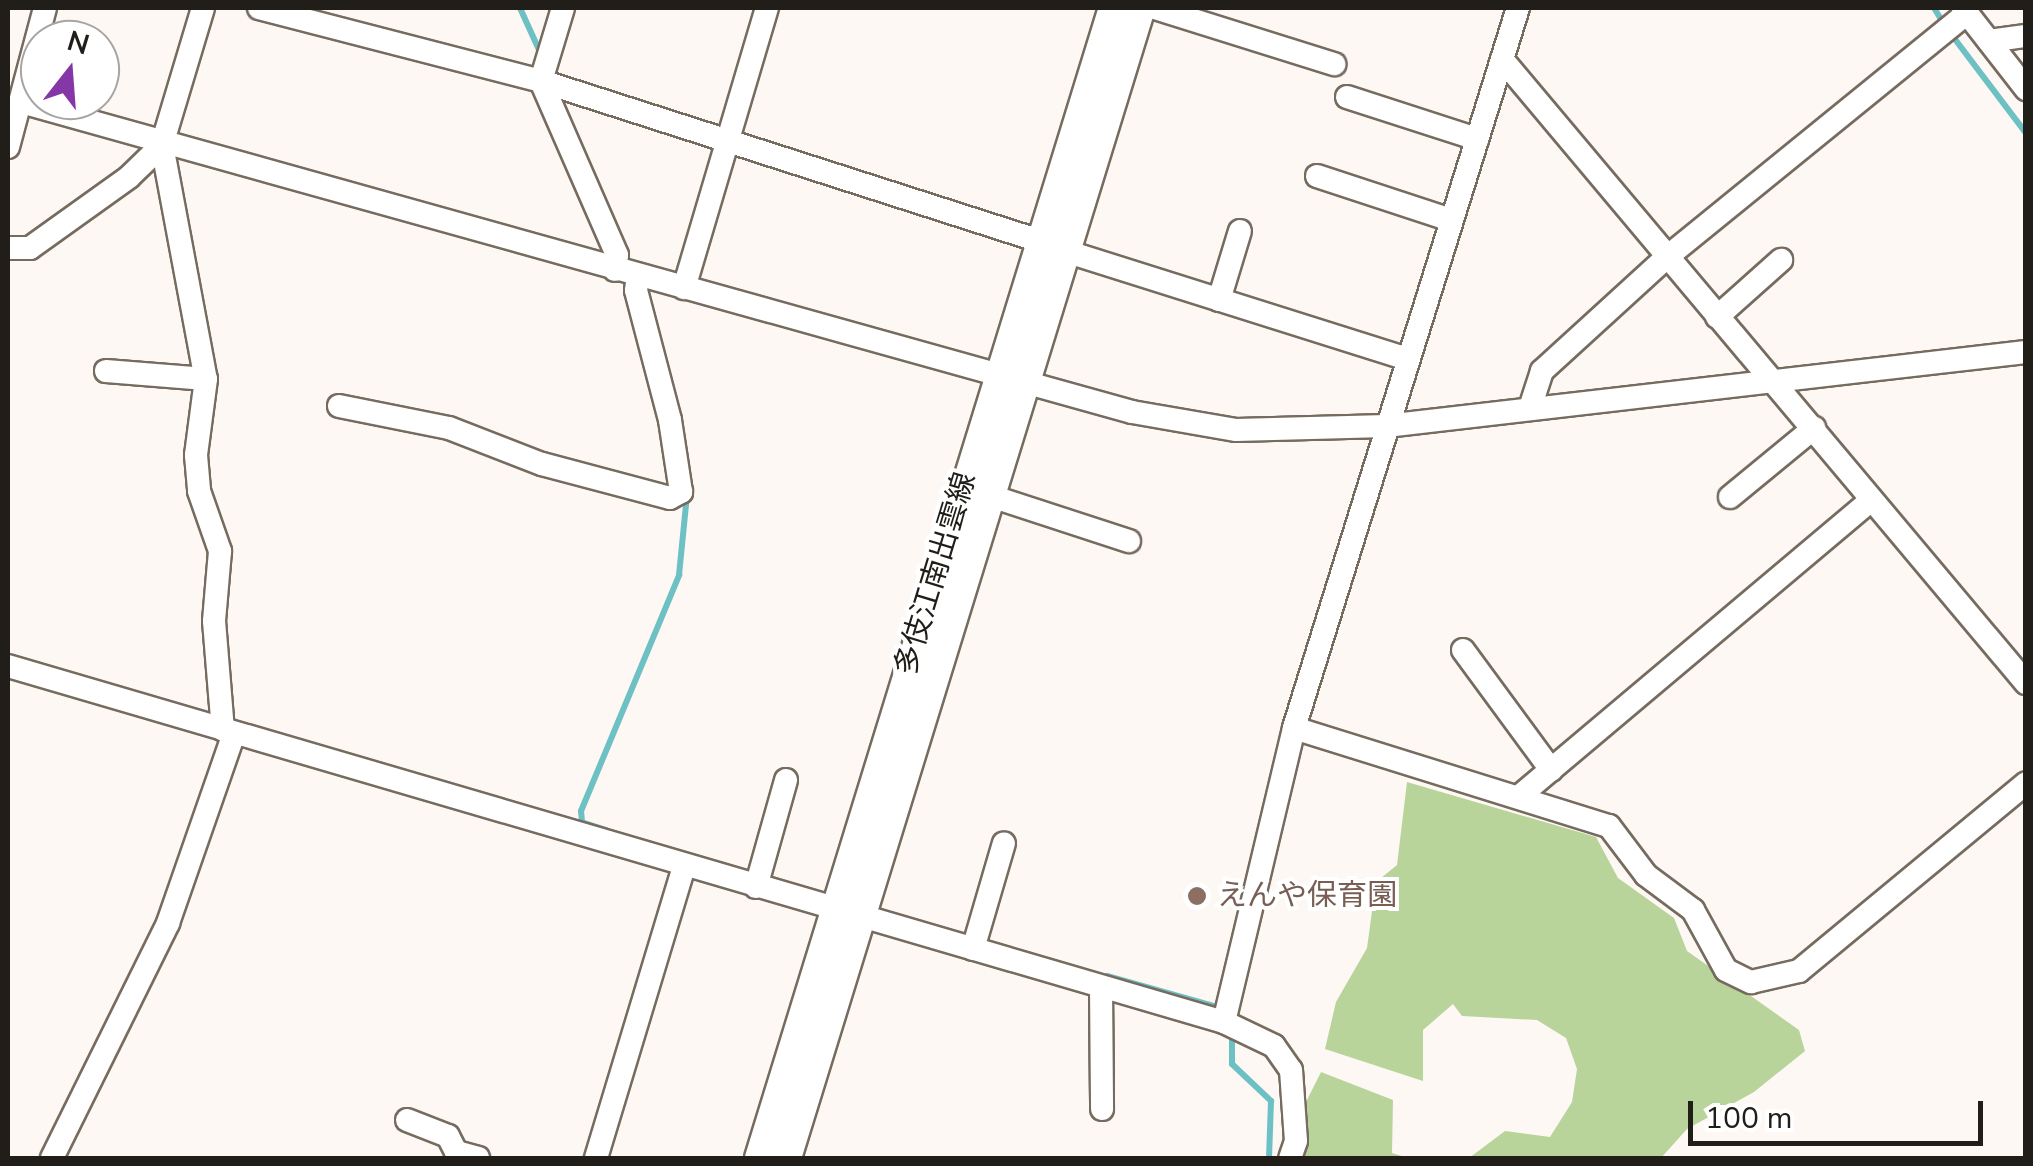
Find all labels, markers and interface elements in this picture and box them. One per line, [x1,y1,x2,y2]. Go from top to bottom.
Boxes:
north arrow [20,20,120,120]
text: N [63,22,94,64]
street label: 多伎江南出雲線 [888,468,984,680]
place label: えんや保育園 [1217,878,1397,914]
marker: えんや保育園 [1186,885,1208,907]
scale bar [1693,1081,1988,1143]
text: 100 m [1705,1098,1792,1139]

